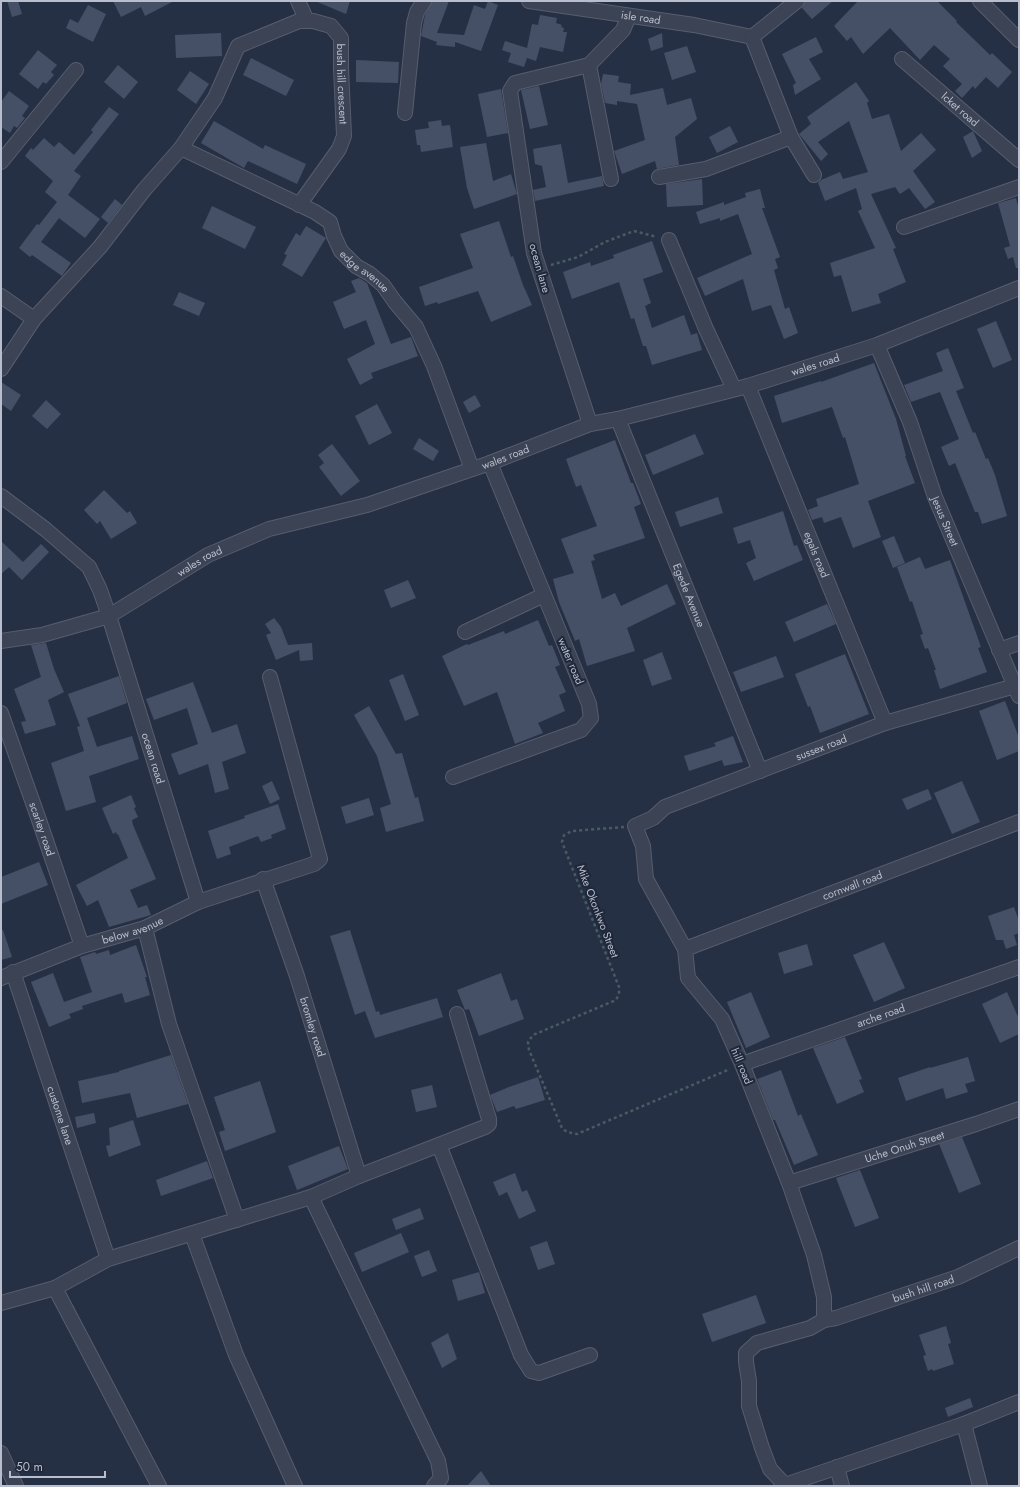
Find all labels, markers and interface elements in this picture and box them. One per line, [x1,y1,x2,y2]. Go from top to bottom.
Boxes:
street label: isle road [620,6,662,28]
street label: bush hill crescent [333,43,351,125]
street label: lcket road [938,88,983,130]
street label: ocean lane [525,241,555,295]
street label: edge avenue [336,246,394,296]
street label: wales road [789,349,841,380]
street label: wales road [479,440,532,473]
street label: Jesus Street [927,492,963,549]
street label: egals road [800,529,833,580]
street label: wales road [174,542,225,580]
street label: Egede Avenue [669,561,709,630]
street label: water road [554,635,588,687]
street label: sussex road [793,730,849,764]
street label: ocean road [138,731,169,786]
street label: scarley road [25,800,59,858]
street label: Mike Okonkwo Street [573,862,623,960]
street label: cornwall road [820,867,885,904]
street label: below avenue [100,912,166,948]
street label: bromley road [296,995,330,1059]
street label: arche road [854,1000,907,1031]
street label: hill road [727,1045,757,1087]
street label: custome lane [43,1084,78,1147]
street label: Uche Onuh Street [863,1126,947,1167]
street label: bush hill road [891,1271,956,1306]
scale bar [10,1453,105,1479]
text: 50 m [16,1458,43,1476]

